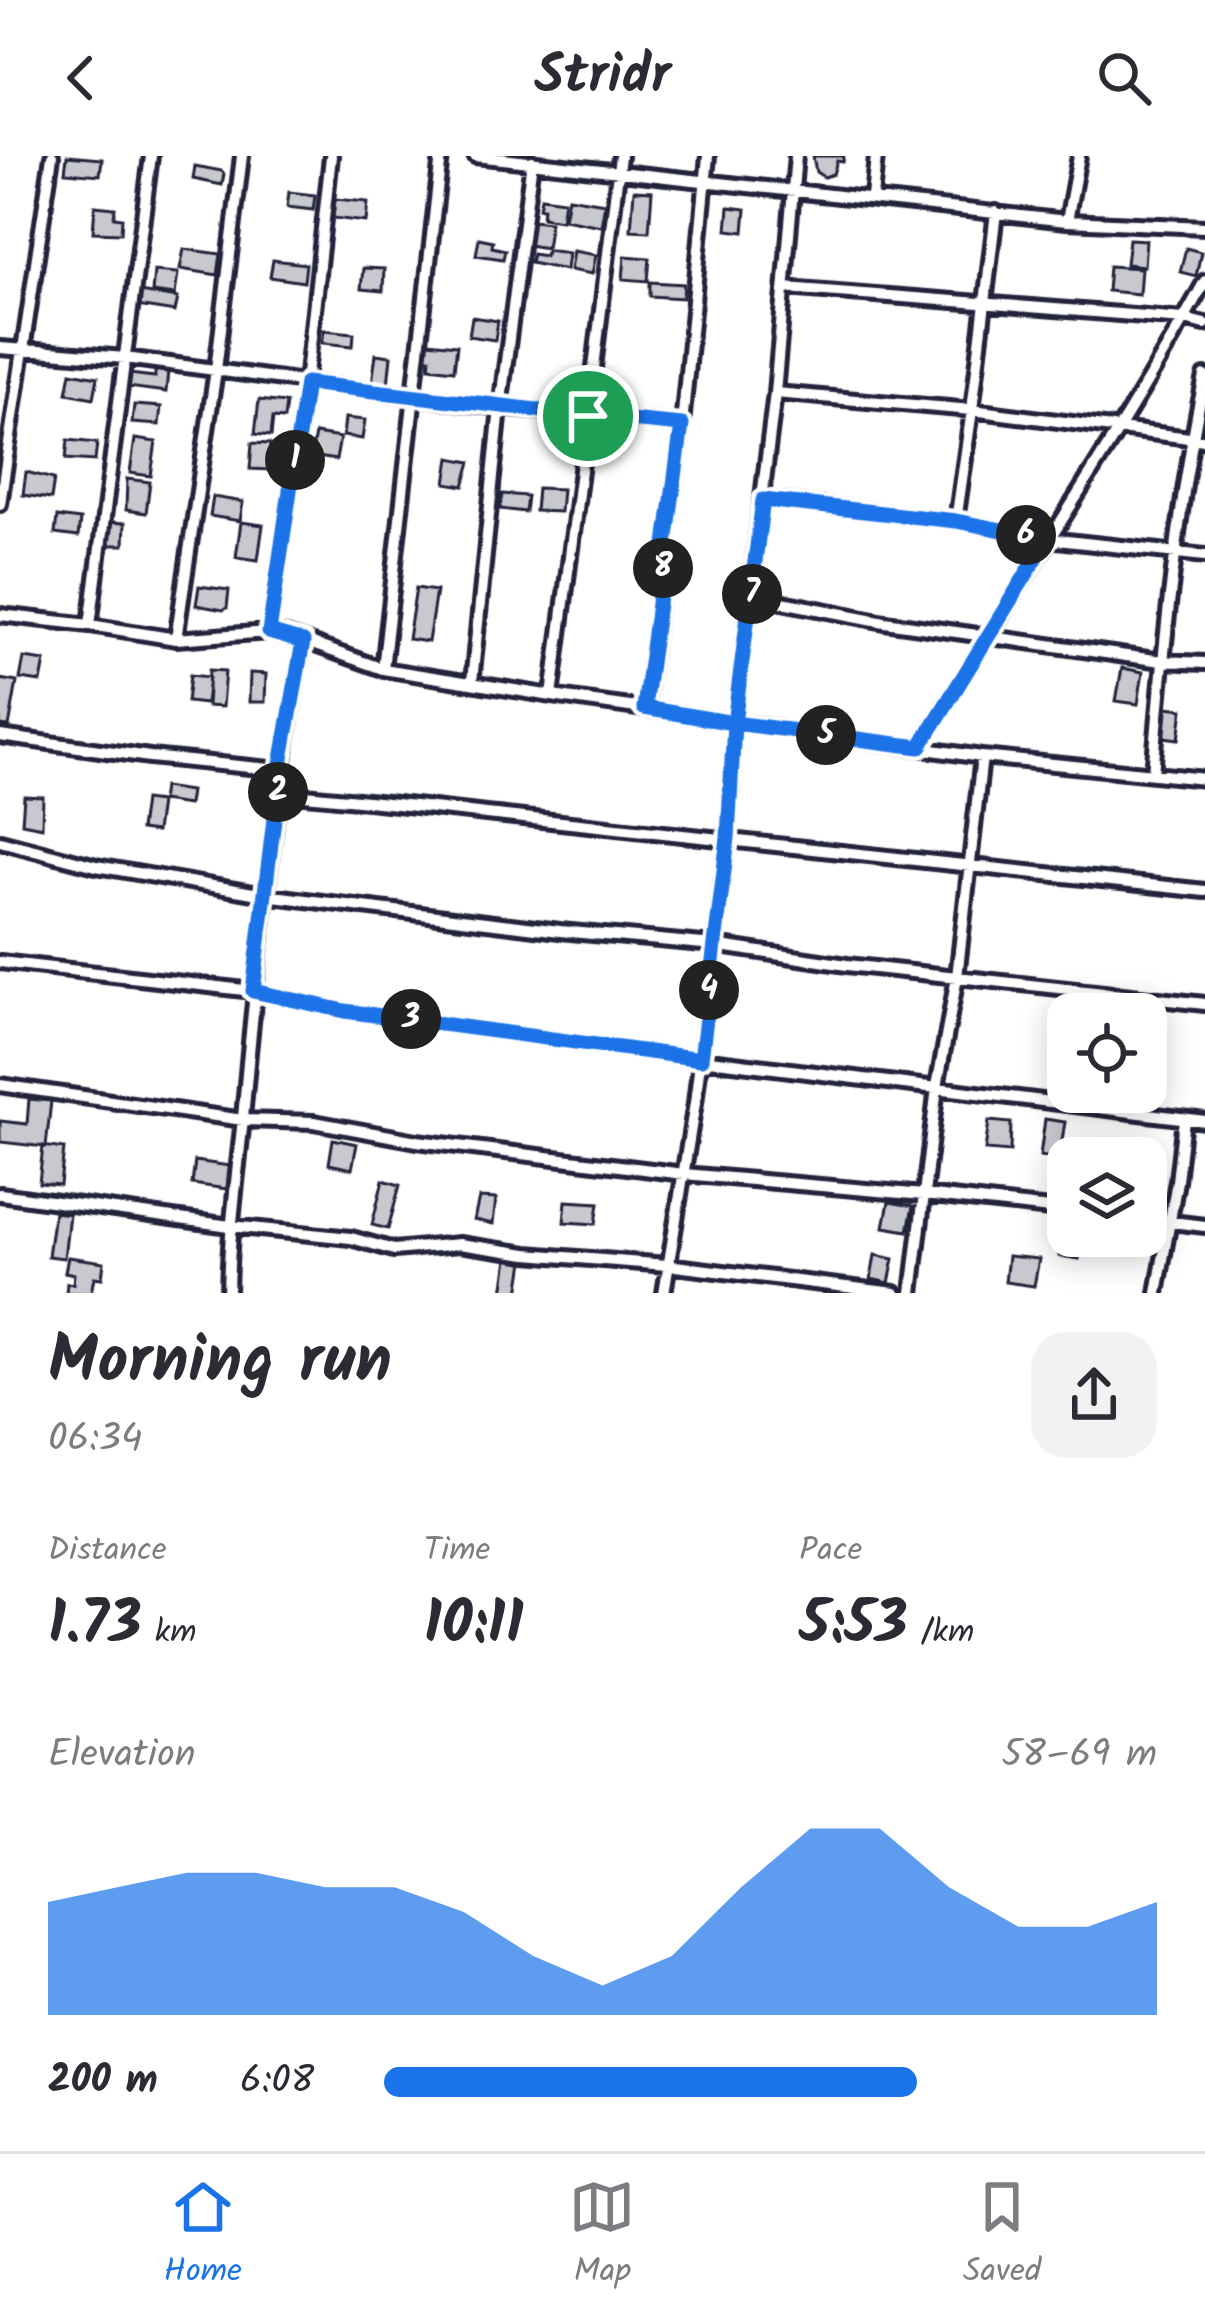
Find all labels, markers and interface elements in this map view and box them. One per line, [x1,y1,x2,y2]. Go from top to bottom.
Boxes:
text: Stridr [534,35,671,121]
icon: back [48,45,114,111]
icon: search [1091,45,1157,111]
pin [537,365,639,467]
icon: arrive [555,383,621,449]
pin: 1 [265,430,325,490]
text: 1 [290,433,300,486]
pin: 6 [996,505,1056,565]
text: 6 [1017,508,1035,561]
pin: 8 [633,538,693,598]
text: 8 [653,541,673,594]
pin: 7 [722,564,782,624]
text: 7 [744,567,760,620]
pin: 5 [796,705,856,765]
text: 5 [818,708,834,761]
pin: 2 [248,762,308,822]
text: 2 [268,765,288,818]
pin: 4 [679,960,739,1020]
text: 4 [700,963,718,1016]
pin: 3 [381,989,441,1049]
text: 3 [402,992,420,1045]
map controls [1047,993,1167,1257]
button: locate [1047,993,1167,1113]
button: layers [1047,1137,1167,1257]
text: Morning run [48,1311,392,1416]
button: share [1031,1332,1157,1458]
text: 06:34 [48,1409,143,1471]
text: Distance [48,1525,167,1578]
text: Time [424,1525,490,1578]
text: Pace [799,1525,862,1578]
text: 1.73 [48,1578,141,1674]
text: 10:11 [424,1578,524,1674]
text: 5:53 [799,1578,908,1674]
text: km [141,1607,196,1660]
text: /km [908,1607,974,1660]
text: Elevation [48,1725,196,1787]
text: 58–69 m [1001,1725,1157,1787]
text: 200 m [48,2051,158,2113]
text: 6:08 [240,2051,314,2113]
tab: Home [164,2174,242,2299]
tab: Map [569,2174,635,2299]
tab: Saved [963,2174,1041,2299]

